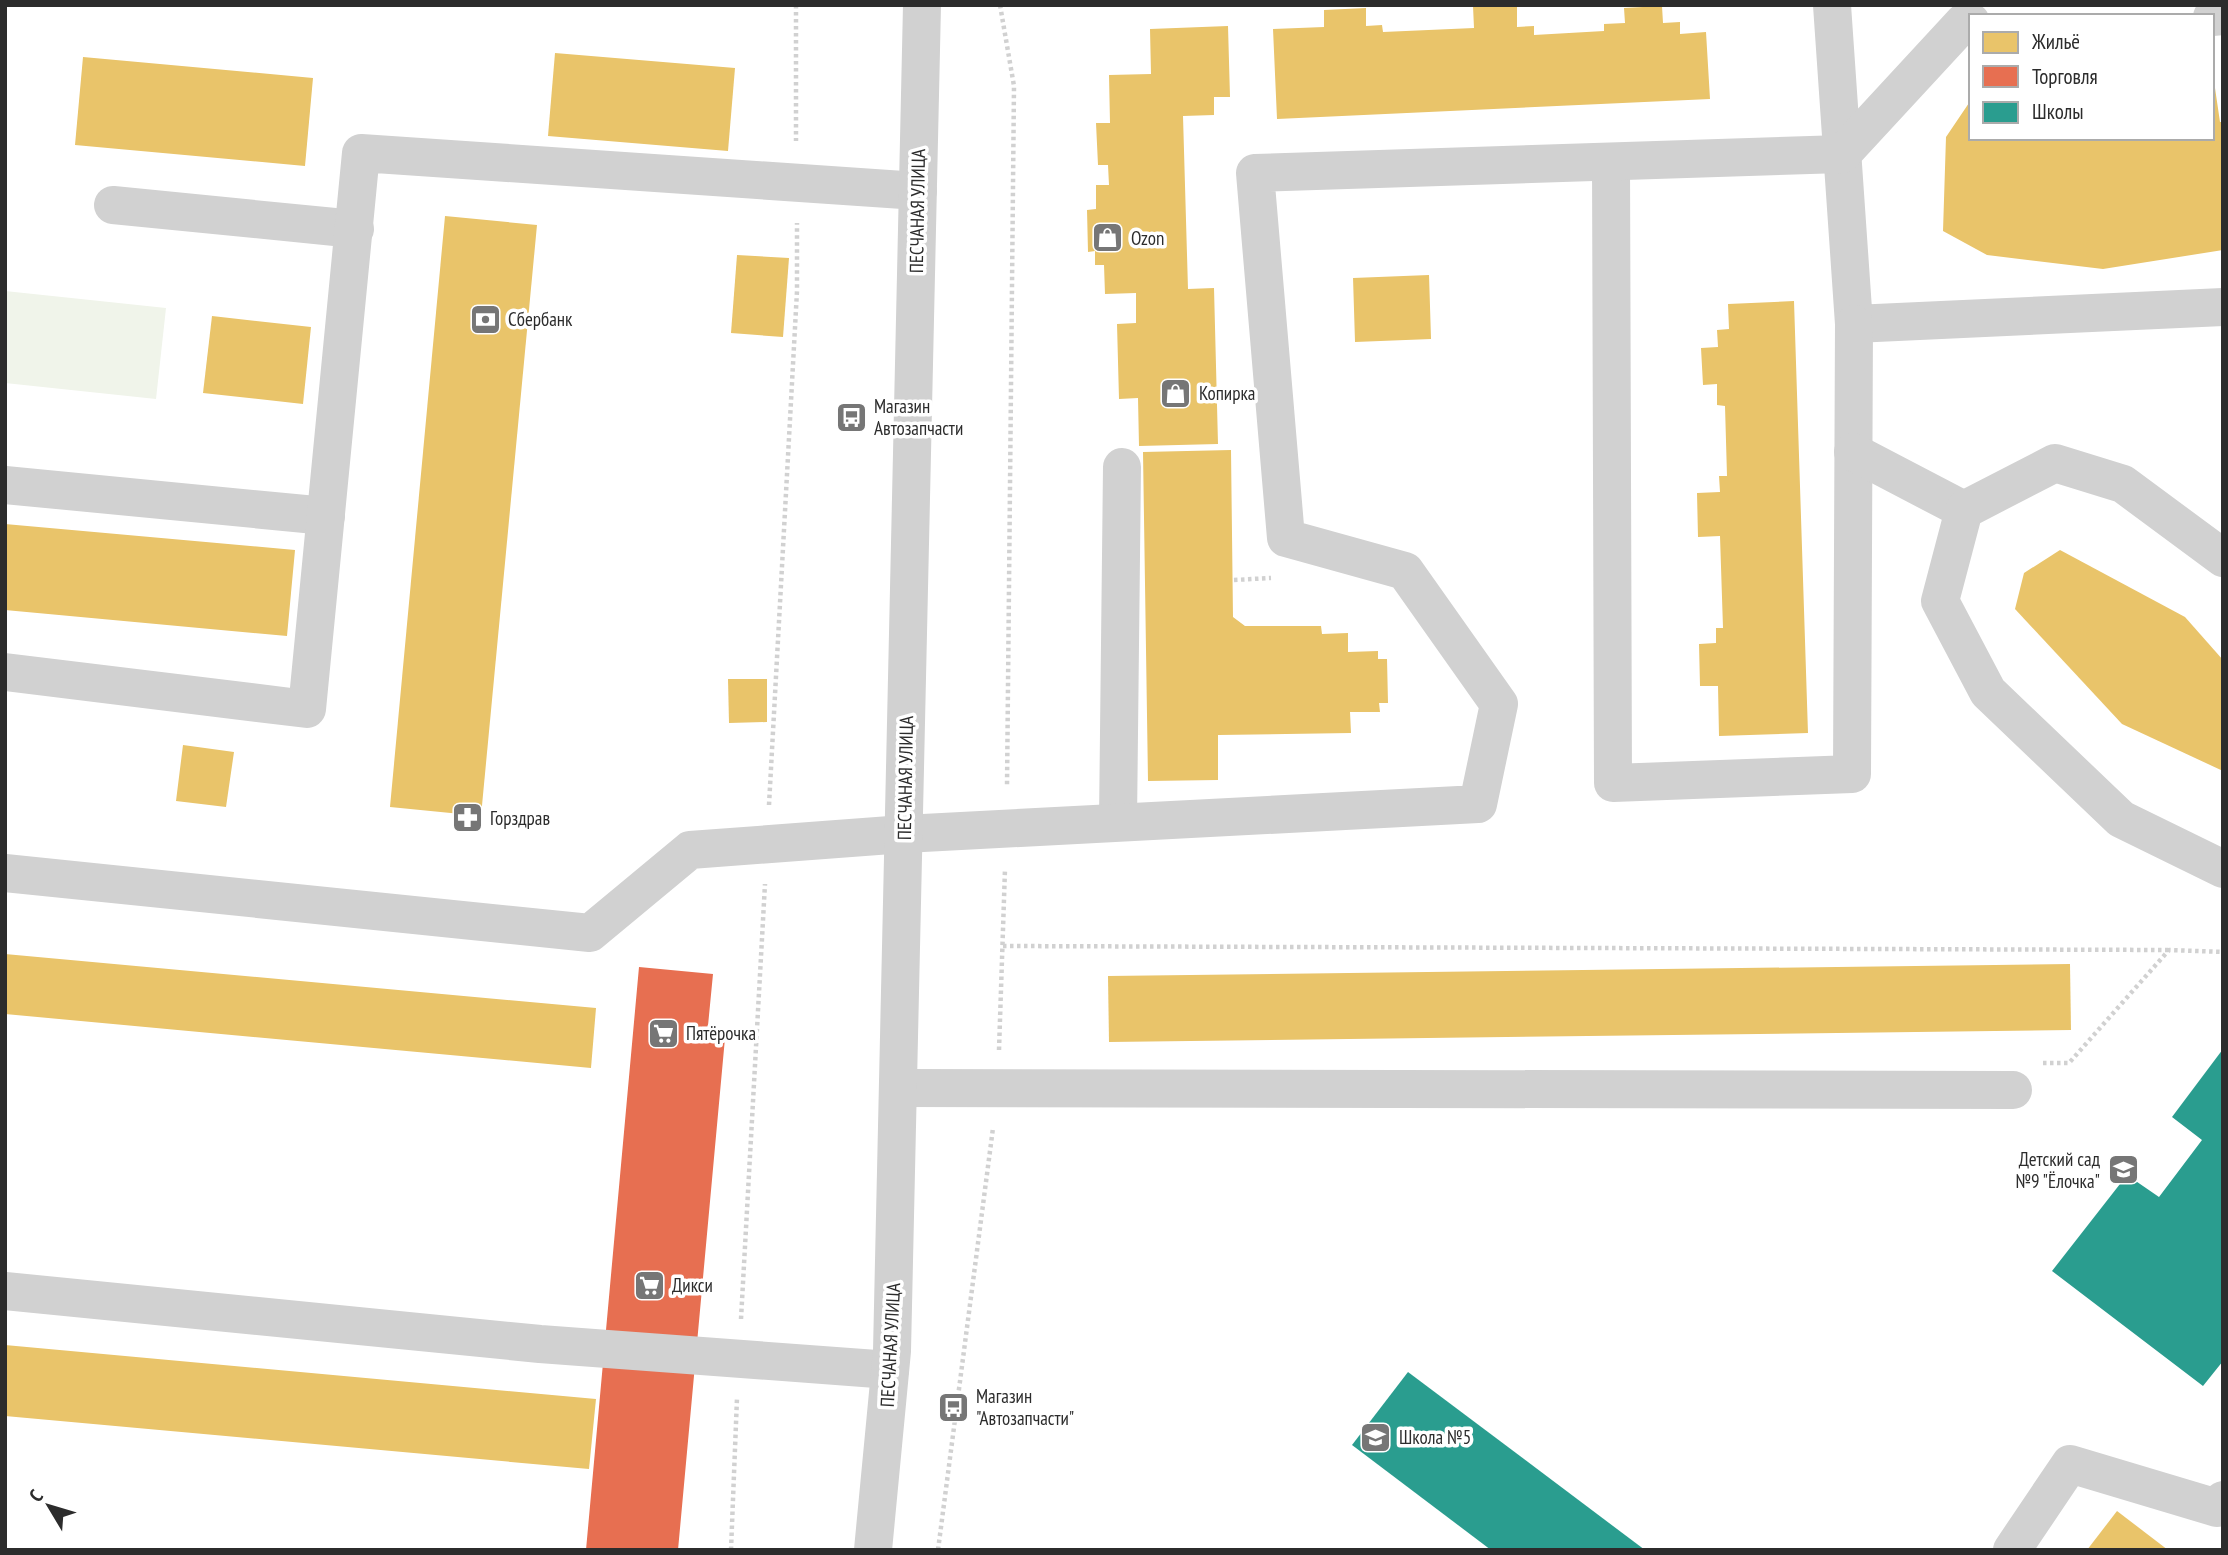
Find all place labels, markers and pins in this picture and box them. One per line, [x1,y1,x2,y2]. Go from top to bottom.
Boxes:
shop icon: Ozon [1091,221,1125,255]
place label: Ozon [1131,226,1164,250]
bank icon: Сбербанк [468,302,502,336]
place label: Сбербанк [508,307,573,331]
shop icon: Копирка [1159,376,1193,410]
place label: Копирка [1199,381,1255,405]
place label: Магазин Автозапчасти [874,394,963,440]
bus stop icon: Магазин Автозапчасти [834,400,868,434]
pharmacy icon: Горздрав [450,801,484,835]
place label: Горздрав [490,806,550,830]
supermarket icon: Пятёрочка [646,1016,680,1050]
place label: Пятёрочка [686,1021,756,1045]
place label: Детский сад №9 "Ёлочка" [2015,1147,2101,1193]
school or university icon: Детский сад №9 "Ёлочка" [2106,1153,2140,1187]
supermarket icon: Дикси [632,1268,666,1302]
place label: Дикси [672,1273,713,1297]
place label: Магазин "Автозапчасти" [976,1384,1074,1430]
bus stop icon: Магазин "Автозапчасти" [936,1390,970,1424]
school or university icon: Школа №5 [1359,1420,1393,1454]
place label: Школа №5 [1399,1425,1471,1449]

